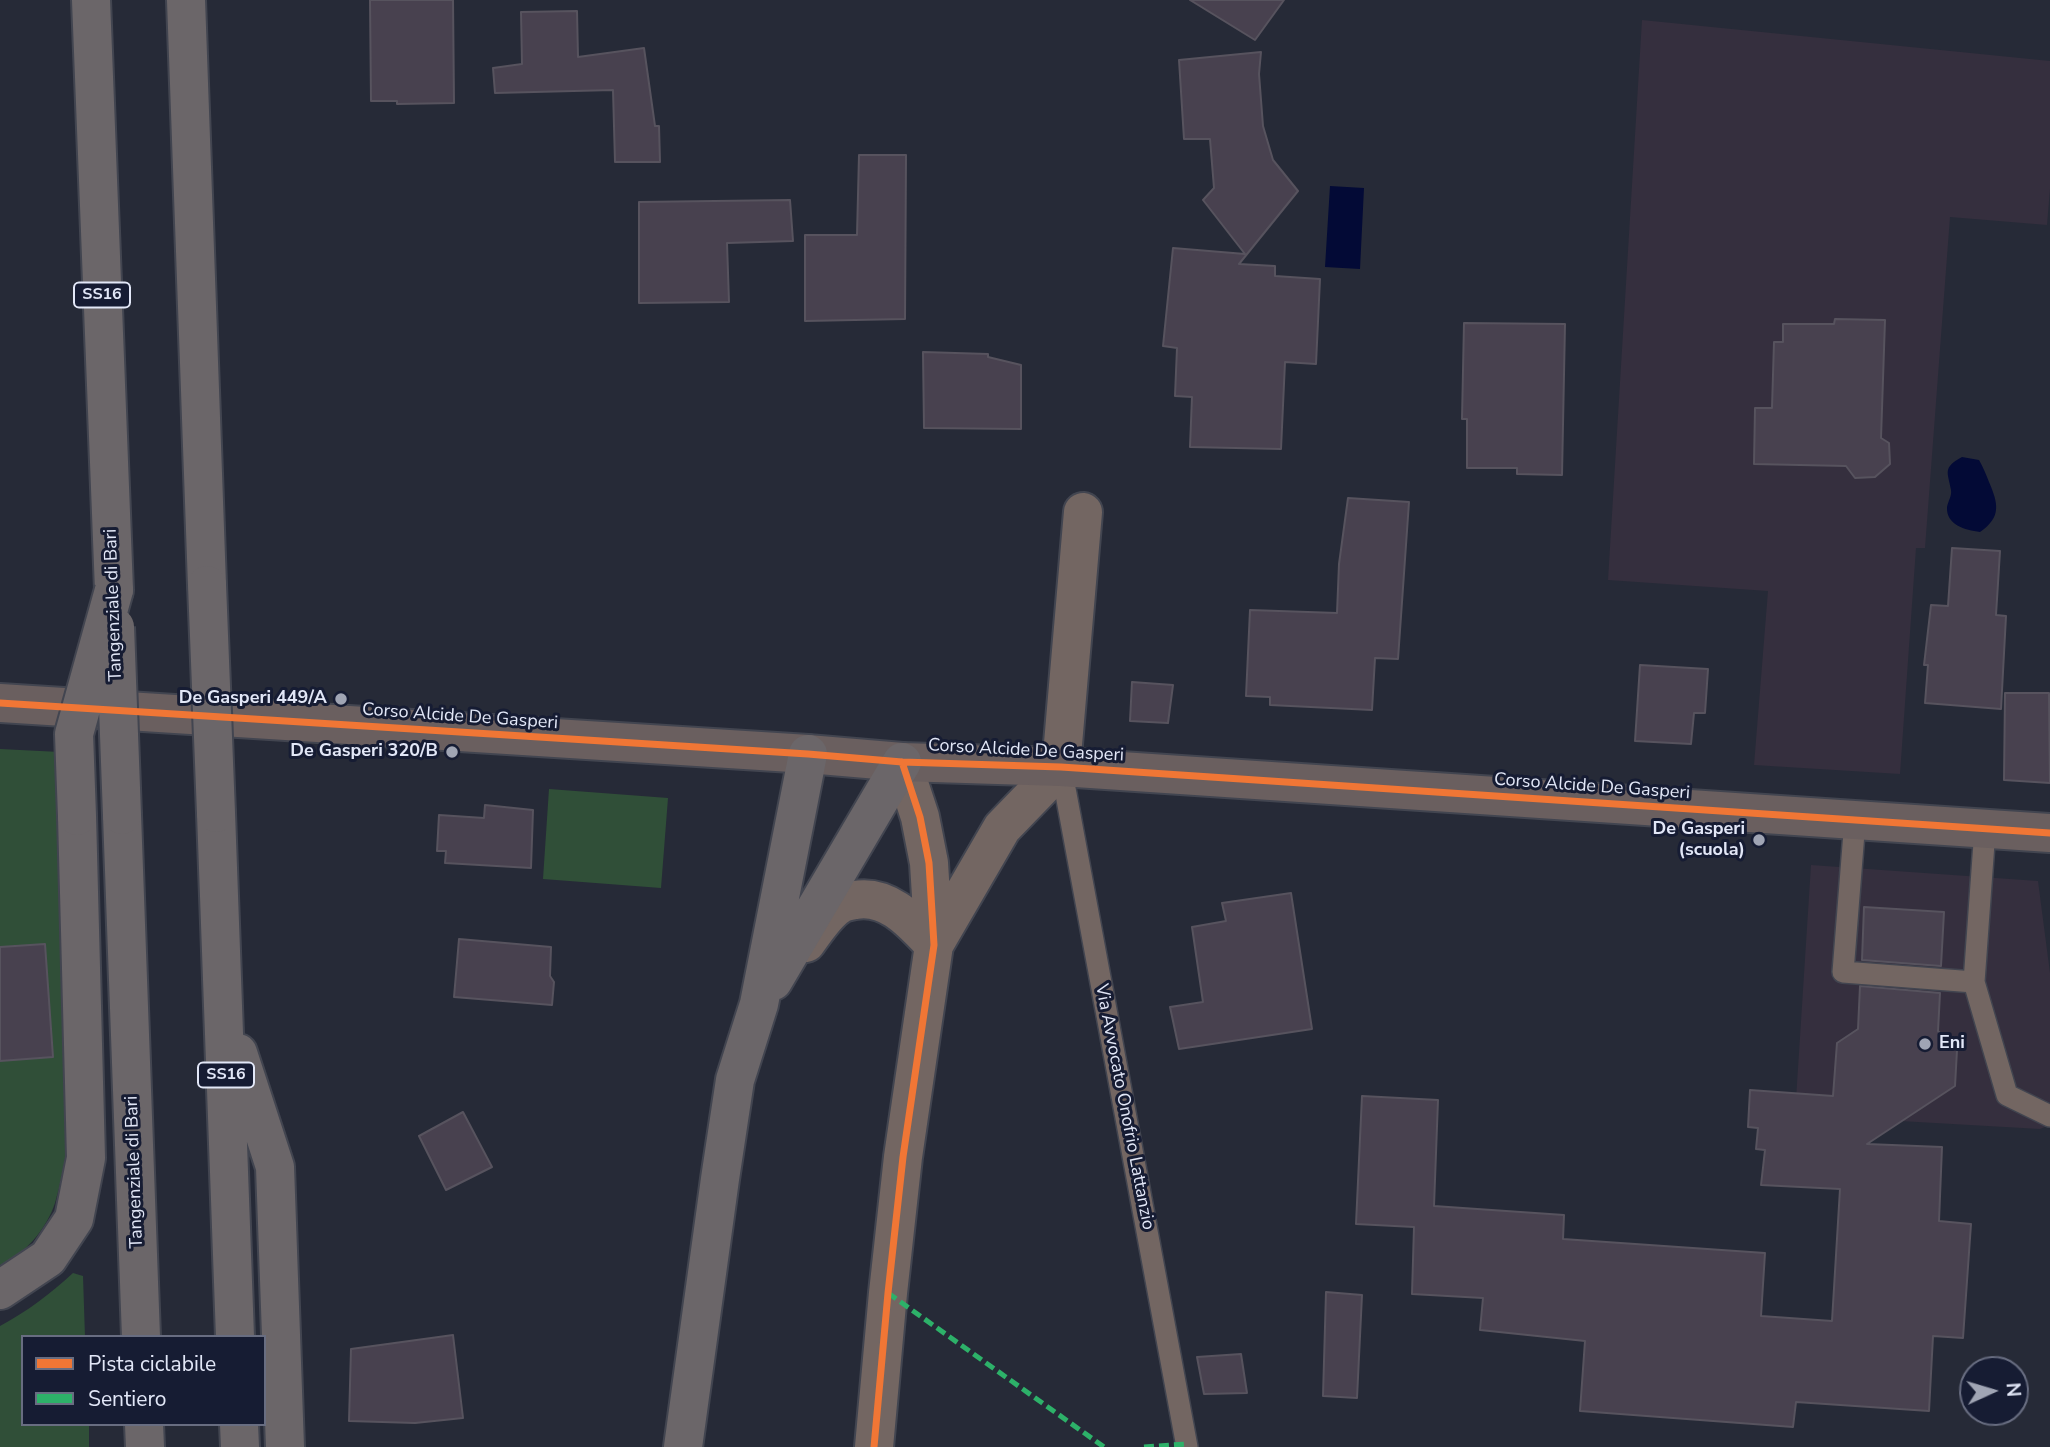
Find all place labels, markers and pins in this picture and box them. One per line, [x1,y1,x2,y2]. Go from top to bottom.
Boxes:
place label: De Gasperi 449/A [179,688,327,710]
marker: De Gasperi 449/A [333,691,349,707]
place label: De Gasperi 320/B [290,741,438,763]
marker: De Gasperi 320/B [444,744,460,760]
place label: De Gasperi (scuola) [1653,819,1745,862]
marker: De Gasperi (scuola) [1751,832,1767,848]
place label: Eni [1939,1033,1965,1055]
marker: Eni [1917,1036,1933,1052]

